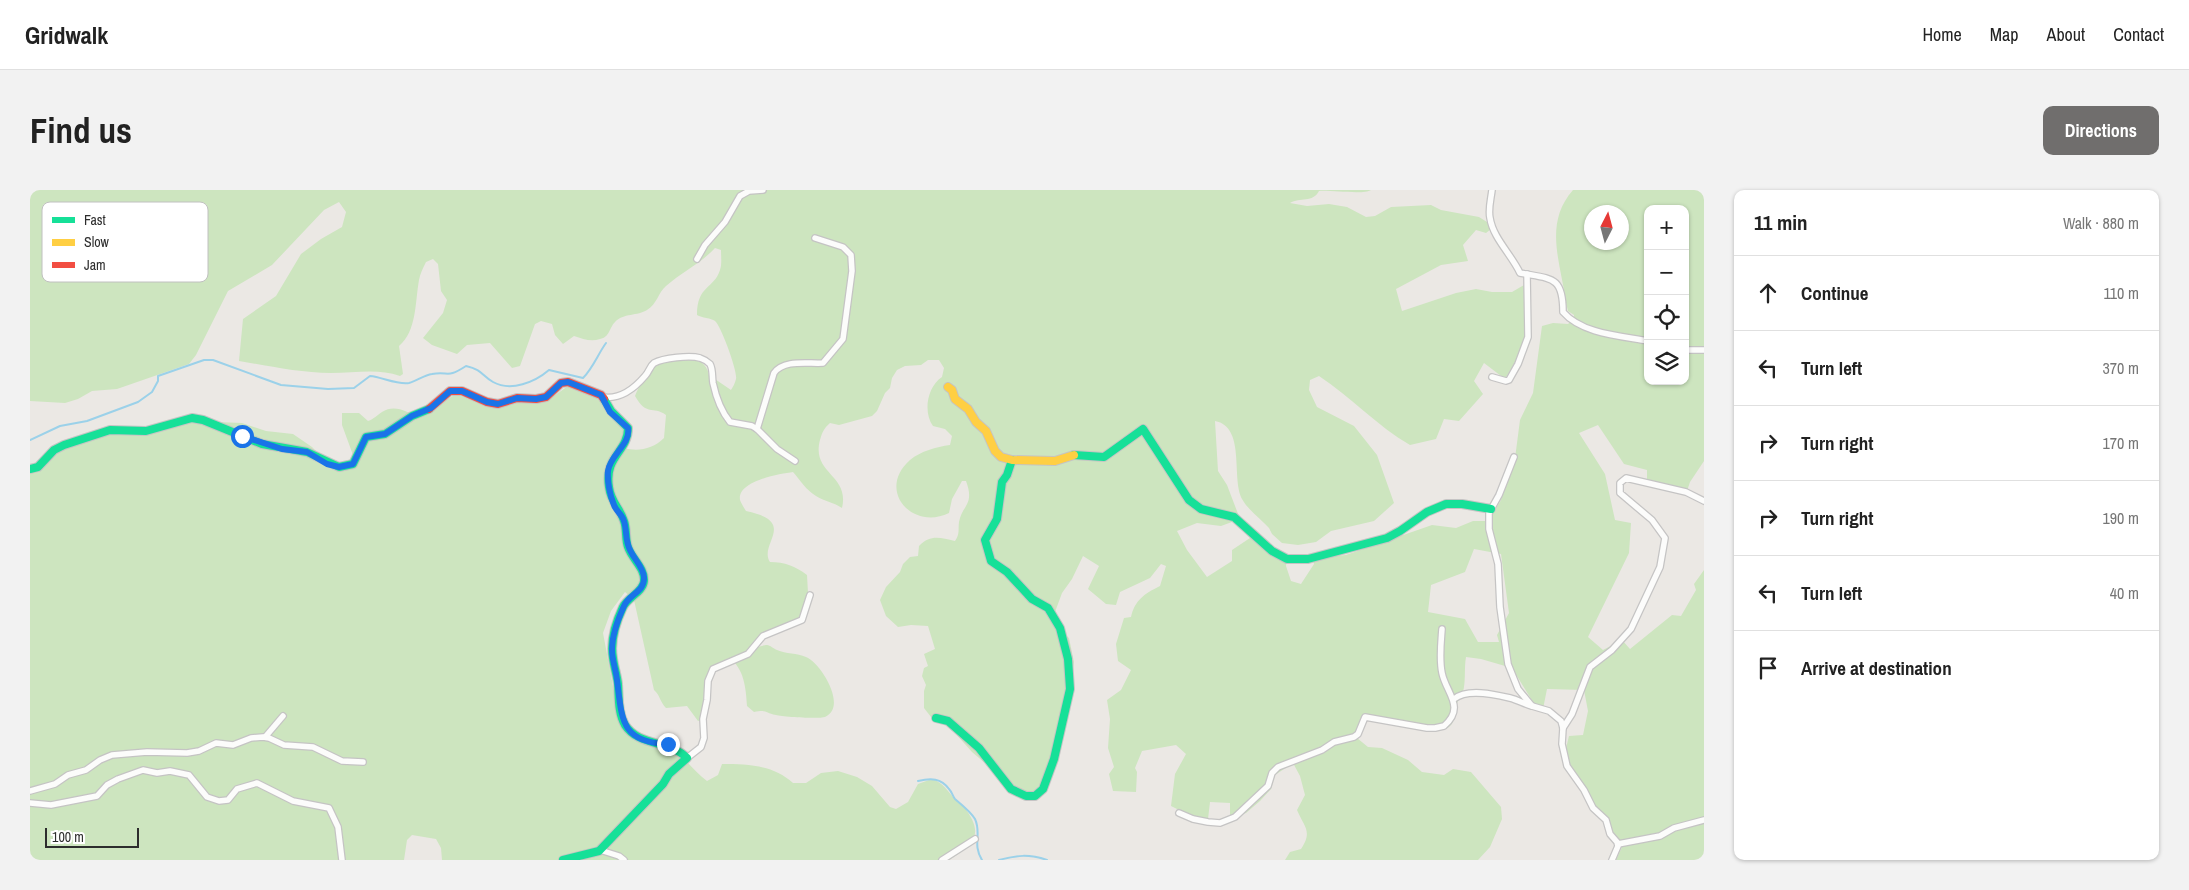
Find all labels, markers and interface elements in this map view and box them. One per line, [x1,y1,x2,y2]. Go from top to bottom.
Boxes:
text: Gridwalk [25,19,108,51]
text: Home [1922,22,1962,47]
text: Map [1990,22,2019,47]
text: About [2047,22,2085,47]
text: Contact [2113,22,2164,47]
button: Directions [2043,106,2159,155]
text: Find us [30,107,132,154]
legend [42,202,208,282]
north arrow [1584,205,1629,250]
map controls [1644,205,1689,385]
button: + [1644,205,1689,250]
text: 11 min [1754,208,1808,237]
text: Fast [84,211,106,229]
text: Walk · 880 m [2063,212,2139,234]
text: Slow [84,233,110,251]
button: − [1644,250,1689,295]
text: Jam [84,256,106,274]
icon: ahead [1754,279,1782,307]
text: Continue [1801,280,1869,306]
text: 110 m [2103,282,2139,304]
button: locate [1644,295,1689,340]
button: layers [1644,340,1689,385]
icon: left [1754,354,1782,382]
text: Turn left [1801,355,1862,381]
text: 370 m [2103,357,2139,379]
route start [231,425,254,448]
icon: right [1754,429,1782,457]
text: Turn right [1801,430,1873,456]
text: 170 m [2103,432,2139,454]
icon: right [1754,504,1782,532]
text: Turn right [1801,505,1873,531]
text: 190 m [2103,507,2139,529]
icon: left [1754,579,1782,607]
text: Turn left [1801,580,1862,606]
text: 40 m [2110,582,2139,604]
icon: arrive [1754,654,1782,682]
text: Arrive at destination [1801,655,1952,681]
route end [657,733,680,756]
scale bar [45,825,139,848]
text: 100 m [52,828,84,846]

